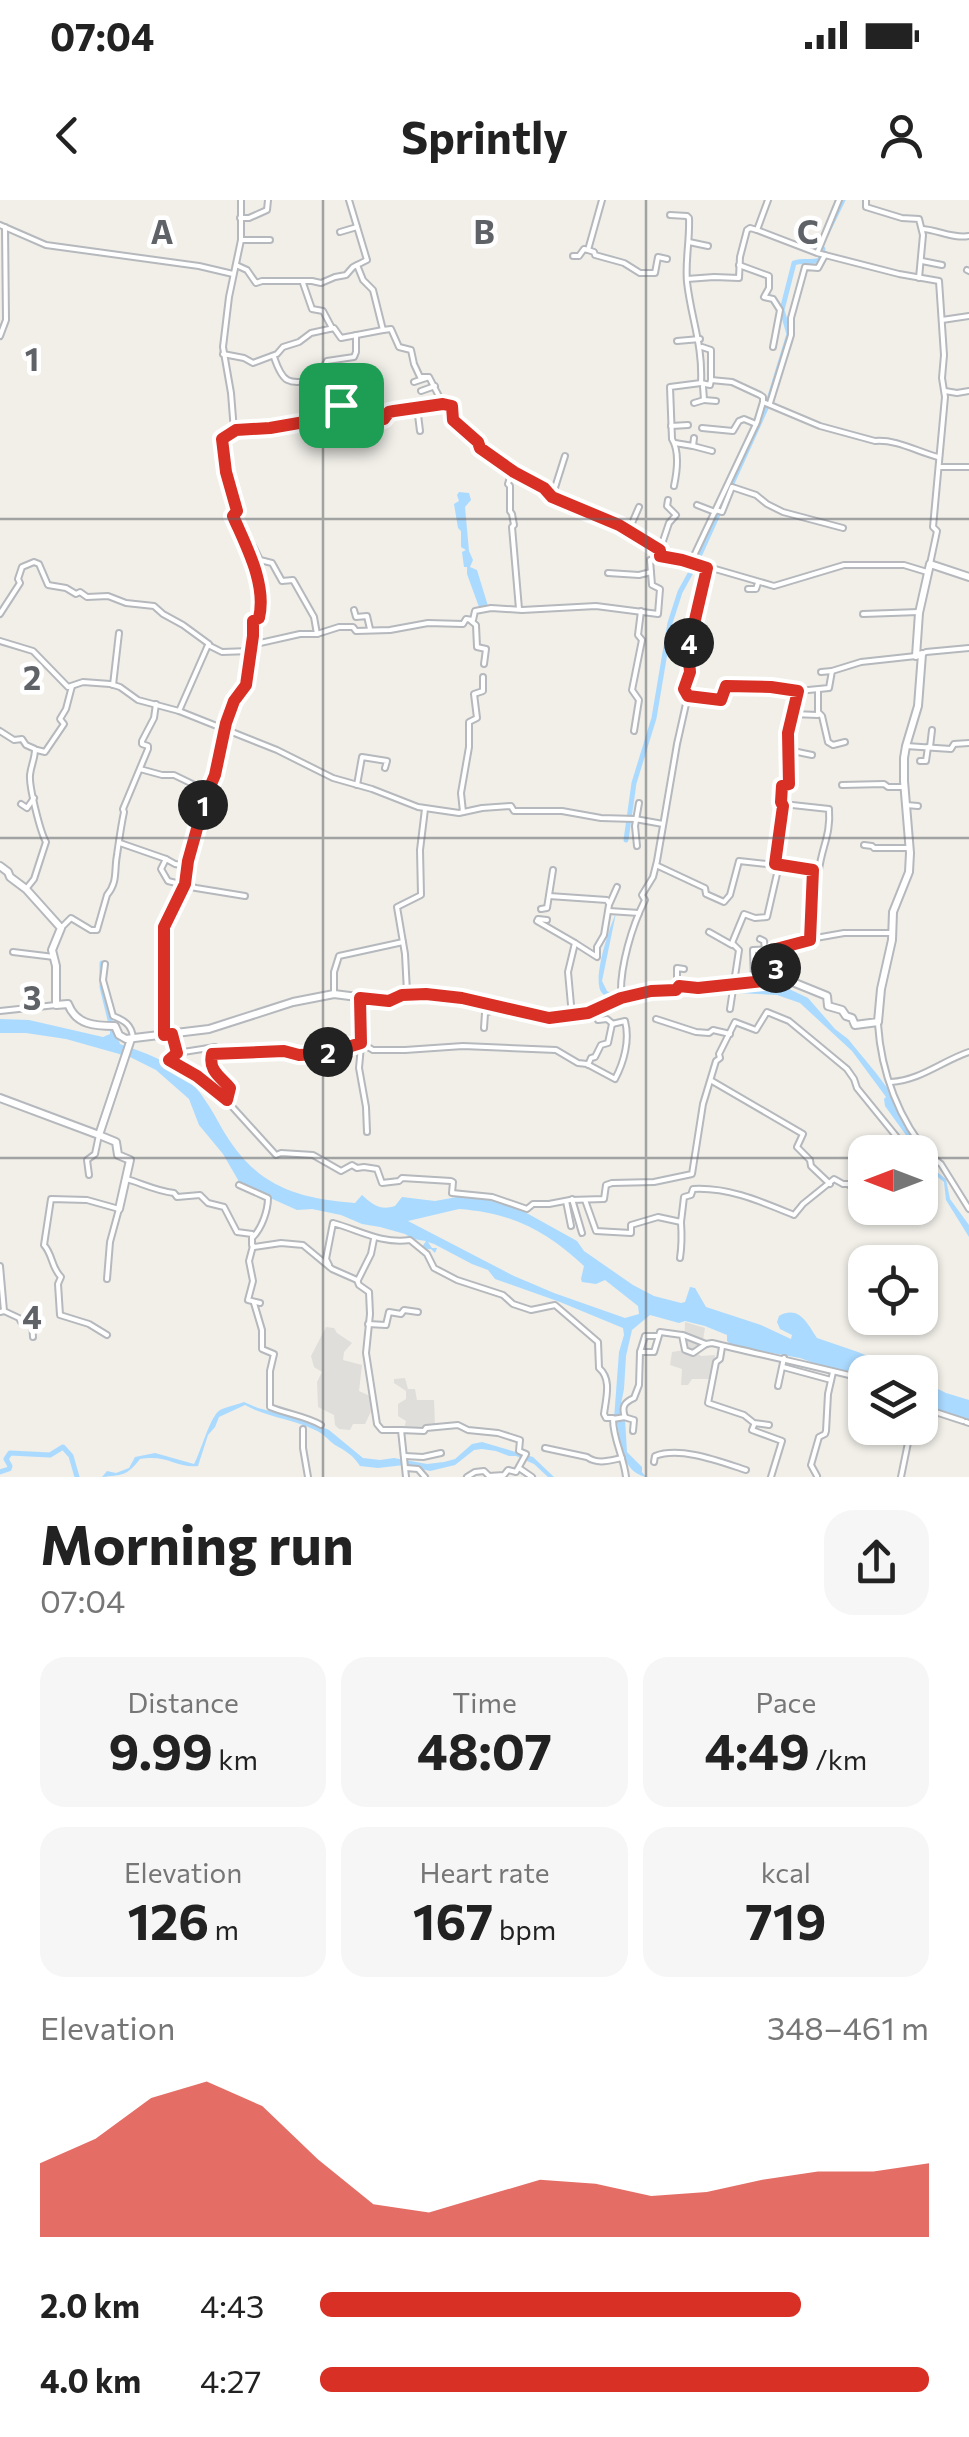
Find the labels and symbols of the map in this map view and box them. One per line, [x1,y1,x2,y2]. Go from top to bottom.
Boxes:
text: A [151,211,174,251]
text: B [473,211,495,251]
text: C [797,211,819,251]
text: 1 [25,338,39,378]
pin [299,363,384,448]
pin: 4 [664,618,714,668]
text: 2 [23,657,41,697]
pin: 1 [178,780,228,830]
pin: 3 [751,943,801,993]
text: 3 [23,977,41,1017]
pin: 2 [303,1027,353,1077]
north arrow [848,1135,938,1225]
text: 4 [22,1296,42,1336]

